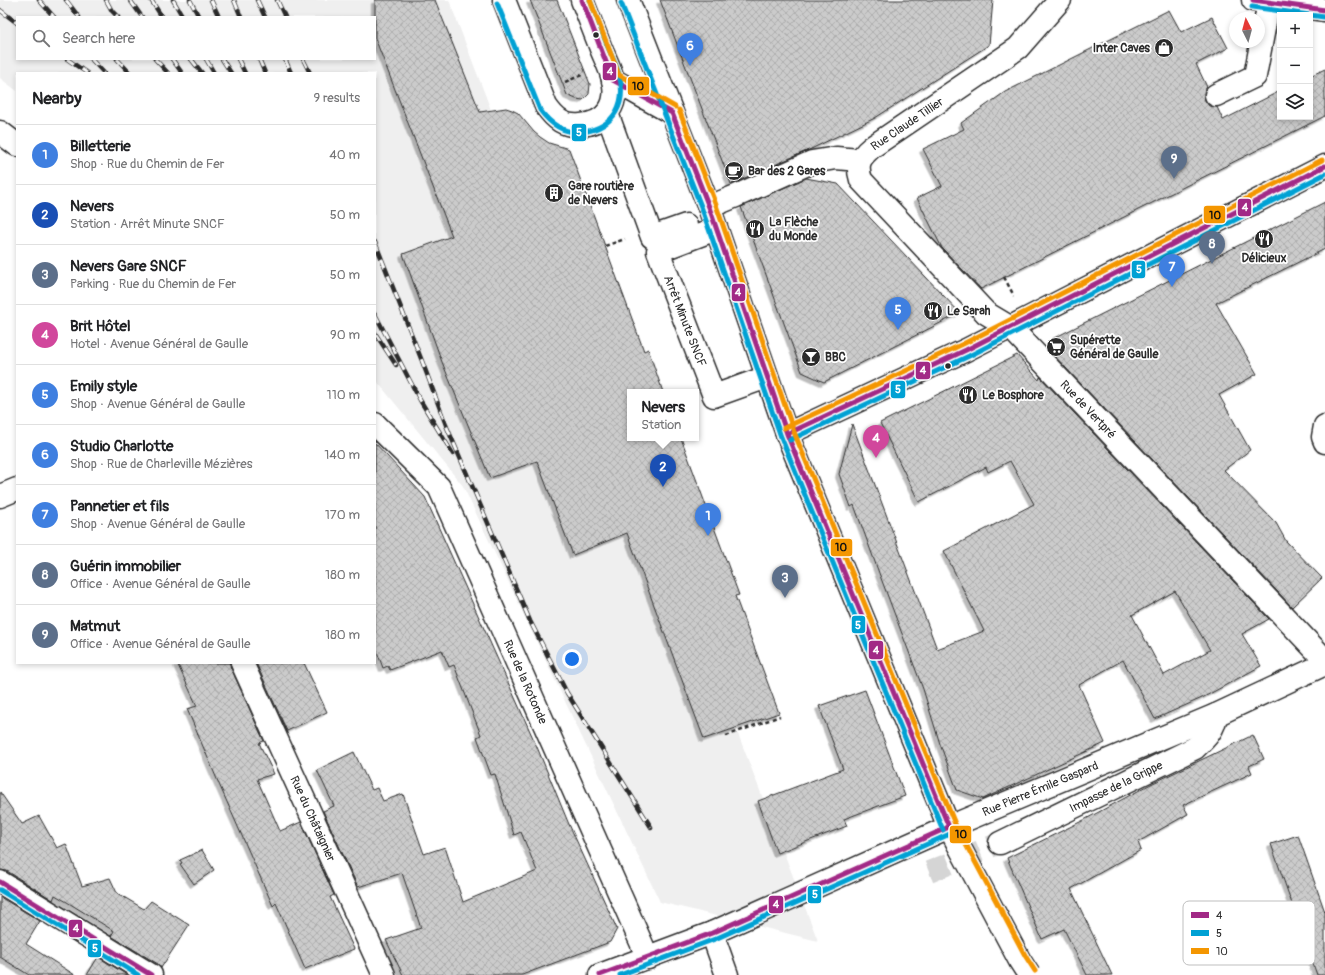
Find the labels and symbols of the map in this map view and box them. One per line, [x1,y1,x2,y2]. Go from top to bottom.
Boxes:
north arrow [1229,12,1265,48]
unlabelled marker [591,30,601,40]
pin: 6 [677,33,703,66]
shop icon: Inter Caves [1153,37,1175,59]
place label: Inter Caves [1093,41,1151,56]
line badge: 4 [602,62,617,81]
text: 4 [606,65,614,78]
line badge: 10 [627,76,650,96]
text: 10 [632,80,644,93]
street label: Rue Claude Tillier [868,94,947,154]
line badge: 5 [571,123,587,142]
text: 5 [576,126,582,139]
pin: 9 [1161,146,1187,179]
cafe icon: Bar des 2 Gares [723,160,745,182]
place label: Bar des 2 Gares [748,164,826,179]
place label: Gare routière de Nevers [568,179,635,208]
building icon: Gare routière de Nevers [543,182,565,204]
line badge: 4 [1237,198,1252,217]
text: 4 [1241,201,1249,214]
line badge: 10 [1203,205,1226,224]
text: 10 [1209,209,1221,222]
place label: La Flèche du Monde [769,215,819,244]
restaurant icon: La Flèche du Monde [744,218,766,240]
restaurant icon: Délicieux [1253,228,1275,250]
pin: 8 [1199,231,1225,264]
place label: Délicieux [1241,251,1287,266]
pin: 7 [1159,254,1185,287]
line badge: 5 [1131,260,1146,279]
text: 5 [1136,263,1142,276]
street label: Arrêt Minute SNCF [660,273,709,369]
line badge: 4 [731,283,746,302]
text: 4 [734,286,742,299]
pin: 5 [885,297,911,330]
restaurant icon: Le Sarah [922,300,944,322]
place label: Le Sarah [947,304,991,319]
place label: Supérette Général de Gaulle [1070,333,1159,362]
supermarket icon: Supérette Général de Gaulle [1045,336,1067,358]
bar icon: BBC [800,346,822,368]
place label: BBC [825,350,847,365]
line badge: 4 [915,361,931,380]
unlabelled marker [943,361,953,371]
text: 4 [919,364,927,377]
street label: Rue de Vertpré [1057,378,1119,442]
line badge: 5 [890,380,906,399]
text: 5 [895,383,901,396]
restaurant icon: Le Bosphore [957,384,979,406]
place label: Le Bosphore [982,388,1045,403]
pin: 4 [863,425,889,458]
pin: 2 [650,454,676,487]
pin: 1 [695,503,721,536]
line badge: 10 [830,538,853,557]
text: 10 [835,541,847,554]
pin: 3 [772,565,798,598]
line badge: 5 [851,615,866,634]
text: 5 [855,619,861,632]
street label: Rue de la Rotonde [500,638,550,727]
line badge: 4 [868,640,884,660]
text: 4 [872,644,880,657]
your location [562,649,582,669]
street label: Rue Pierre Émile Gaspard [980,758,1101,820]
street label: Impasse de la Grippe [1067,758,1165,816]
street label: Rue du Châtaignier [286,774,339,865]
line badge: 10 [949,825,972,844]
text: 10 [955,828,967,841]
line badge: 5 [807,885,822,904]
text: 5 [812,888,818,901]
line badge: 4 [768,895,784,914]
text: 4 [772,898,780,911]
legend [1183,901,1315,965]
text: 4 [1216,909,1223,922]
line badge: 4 [68,919,83,938]
text: 4 [72,922,80,935]
text: 5 [1216,927,1222,940]
line badge: 5 [87,939,102,958]
text: 5 [92,942,98,955]
text: 10 [1216,945,1228,958]

